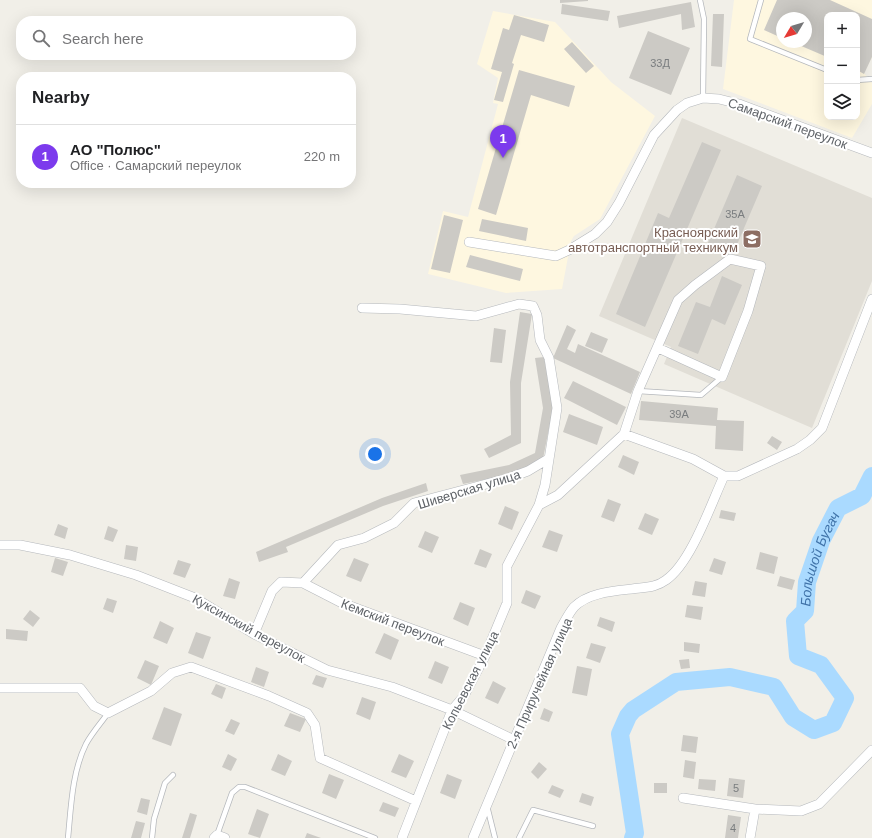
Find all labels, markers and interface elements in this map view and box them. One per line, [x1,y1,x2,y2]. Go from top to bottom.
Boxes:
north arrow [776,12,812,48]
map controls [824,12,860,120]
button: + [824,12,860,48]
search box [16,16,356,60]
icon: search [30,27,52,49]
text: Search here [62,30,144,47]
button: − [824,48,860,84]
house number: 33Д [650,57,670,69]
button: layers [824,84,860,120]
text: Nearby [32,88,90,107]
street label: Самарский переулок [726,95,850,152]
pin: 1 [490,125,516,158]
text: АО "Полюс" [70,141,161,158]
text: 1 [41,149,49,164]
text: 220 m [304,149,340,164]
text: Office · Самарский переулок [70,158,241,173]
house number: 35А [725,208,745,220]
place label: Красноярский автотранспортный техникум [568,225,738,255]
school or university icon: Красноярский автотранспортный техникум [741,228,763,250]
house number: 39А [669,408,689,420]
your location [365,444,385,464]
street label: Шиверская улица [416,467,523,512]
water label: Большой Бугач [797,509,843,607]
street label: Куксинский переулок [190,591,308,666]
street label: Кемский переулок [339,596,447,649]
street label: 2-я Приручейная улица [504,615,575,751]
street label: Копьевская улица [439,628,502,732]
house number: 5 [733,782,739,794]
house number: 4 [730,822,736,834]

